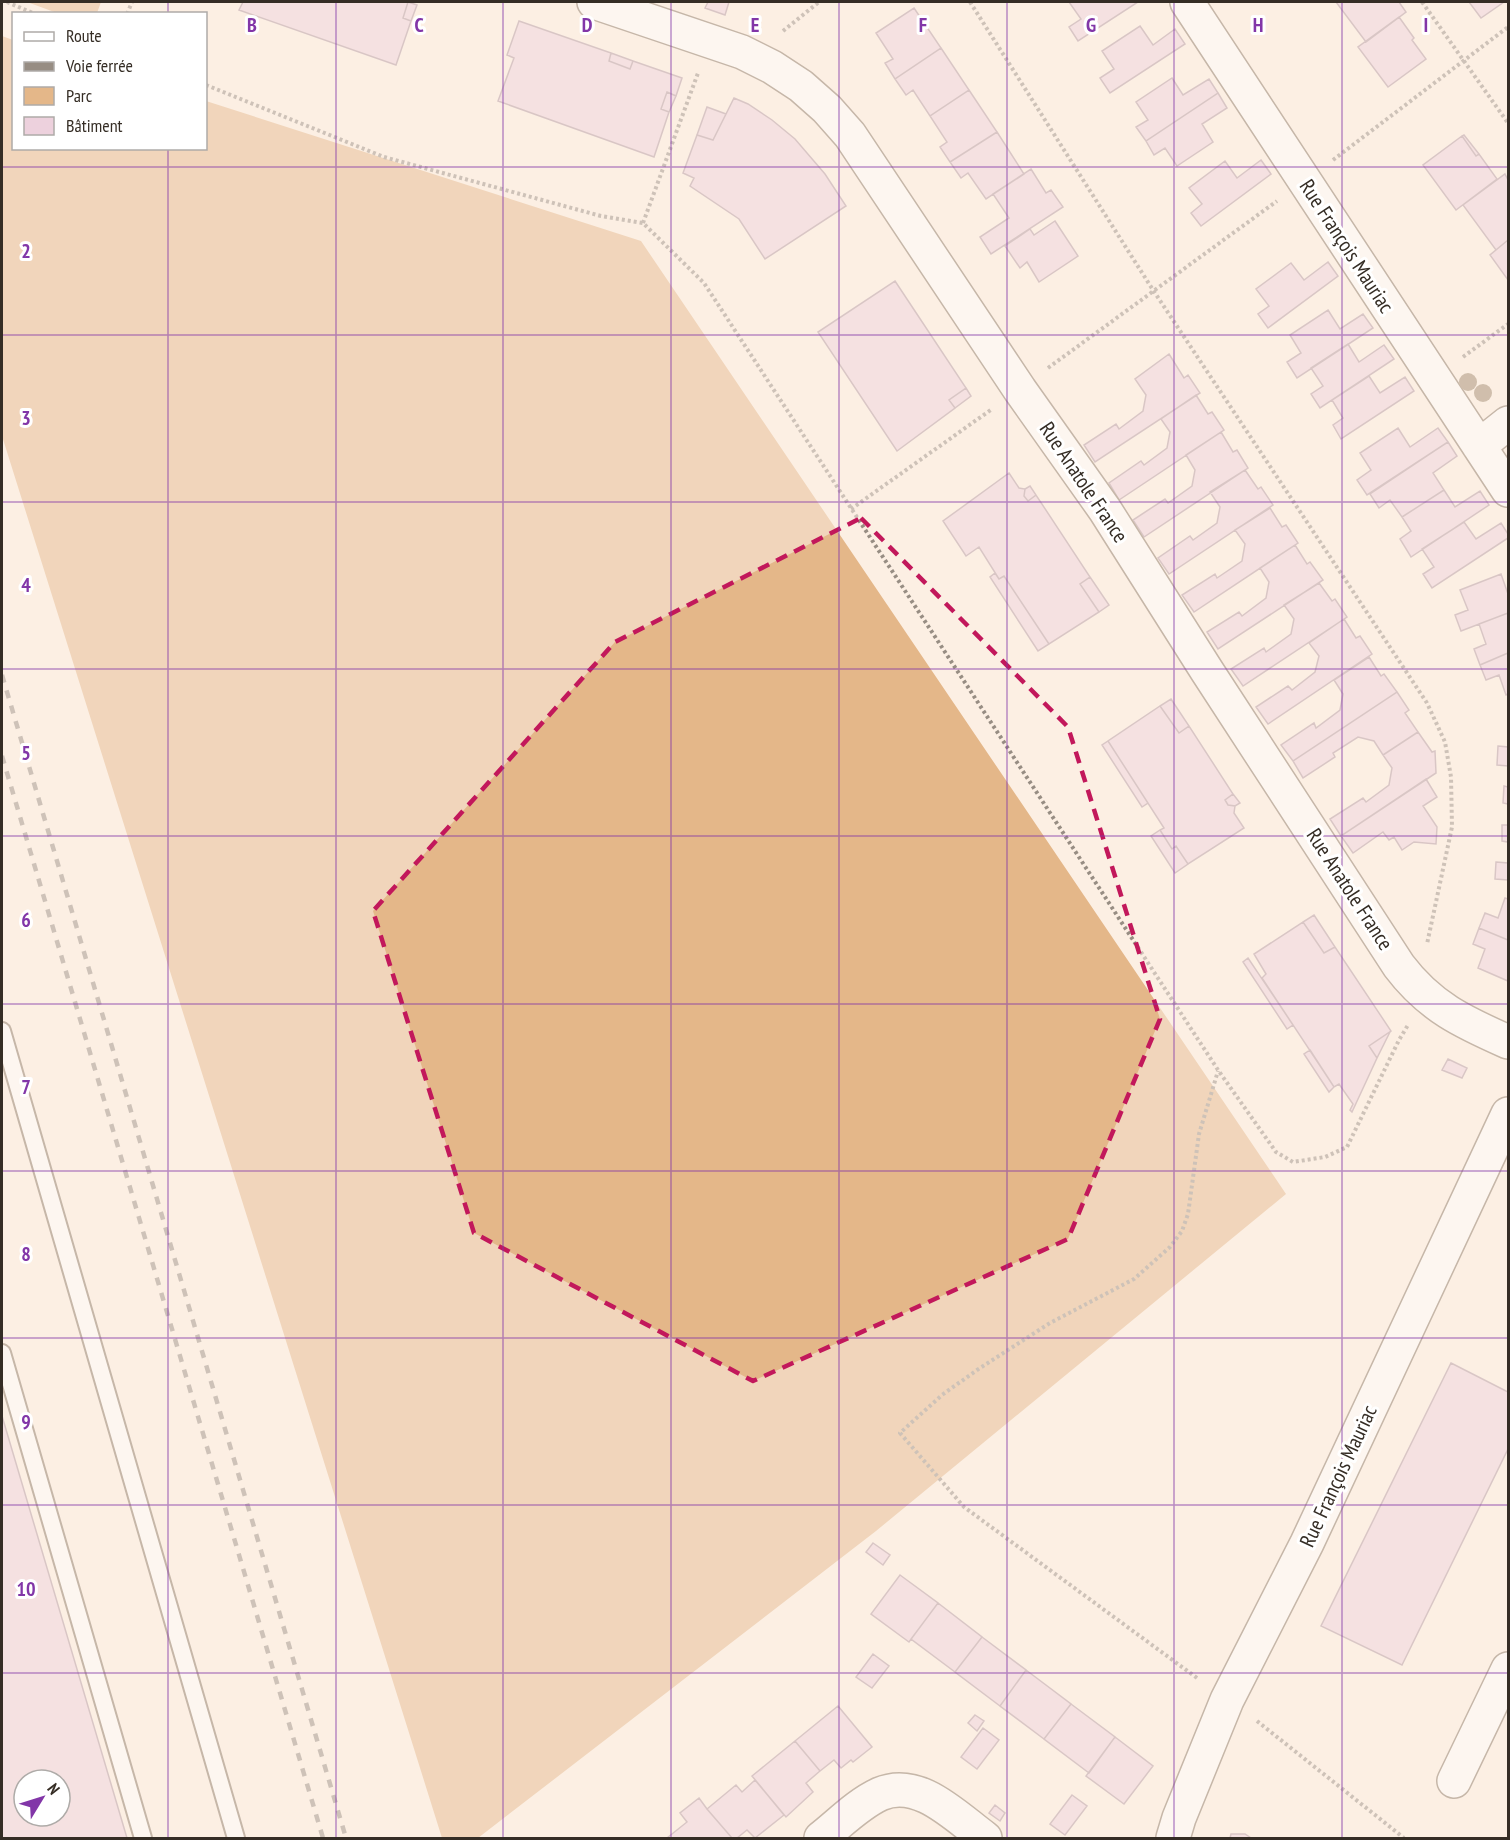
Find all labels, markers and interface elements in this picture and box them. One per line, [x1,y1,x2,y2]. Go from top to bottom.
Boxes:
legend [12,12,207,150]
text: B [247,12,257,38]
text: C [414,12,424,38]
text: D [582,12,593,38]
text: E [751,12,759,38]
text: F [919,12,927,38]
text: G [1086,12,1096,38]
text: H [1253,12,1263,38]
text: I [1424,12,1428,38]
text: Route [66,24,102,47]
text: Voie ferrée [65,54,133,77]
text: Parc [66,84,93,107]
text: Bâtiment [66,114,123,137]
street label: Rue François Mauriac [1294,174,1400,318]
text: 2 [21,238,31,264]
text: 3 [21,405,31,431]
street label: Rue Anatole France [1034,416,1134,548]
text: 4 [21,572,31,598]
text: 5 [21,740,31,766]
street label: Rue Anatole France [1301,823,1399,955]
text: 6 [21,907,31,933]
text: 7 [21,1074,31,1100]
text: 8 [21,1241,31,1267]
street label: Rue François Mauriac [1293,1400,1383,1551]
text: 9 [21,1409,31,1435]
text: 10 [16,1576,36,1602]
north arrow [12,1768,72,1828]
text: N [43,1779,64,1798]

